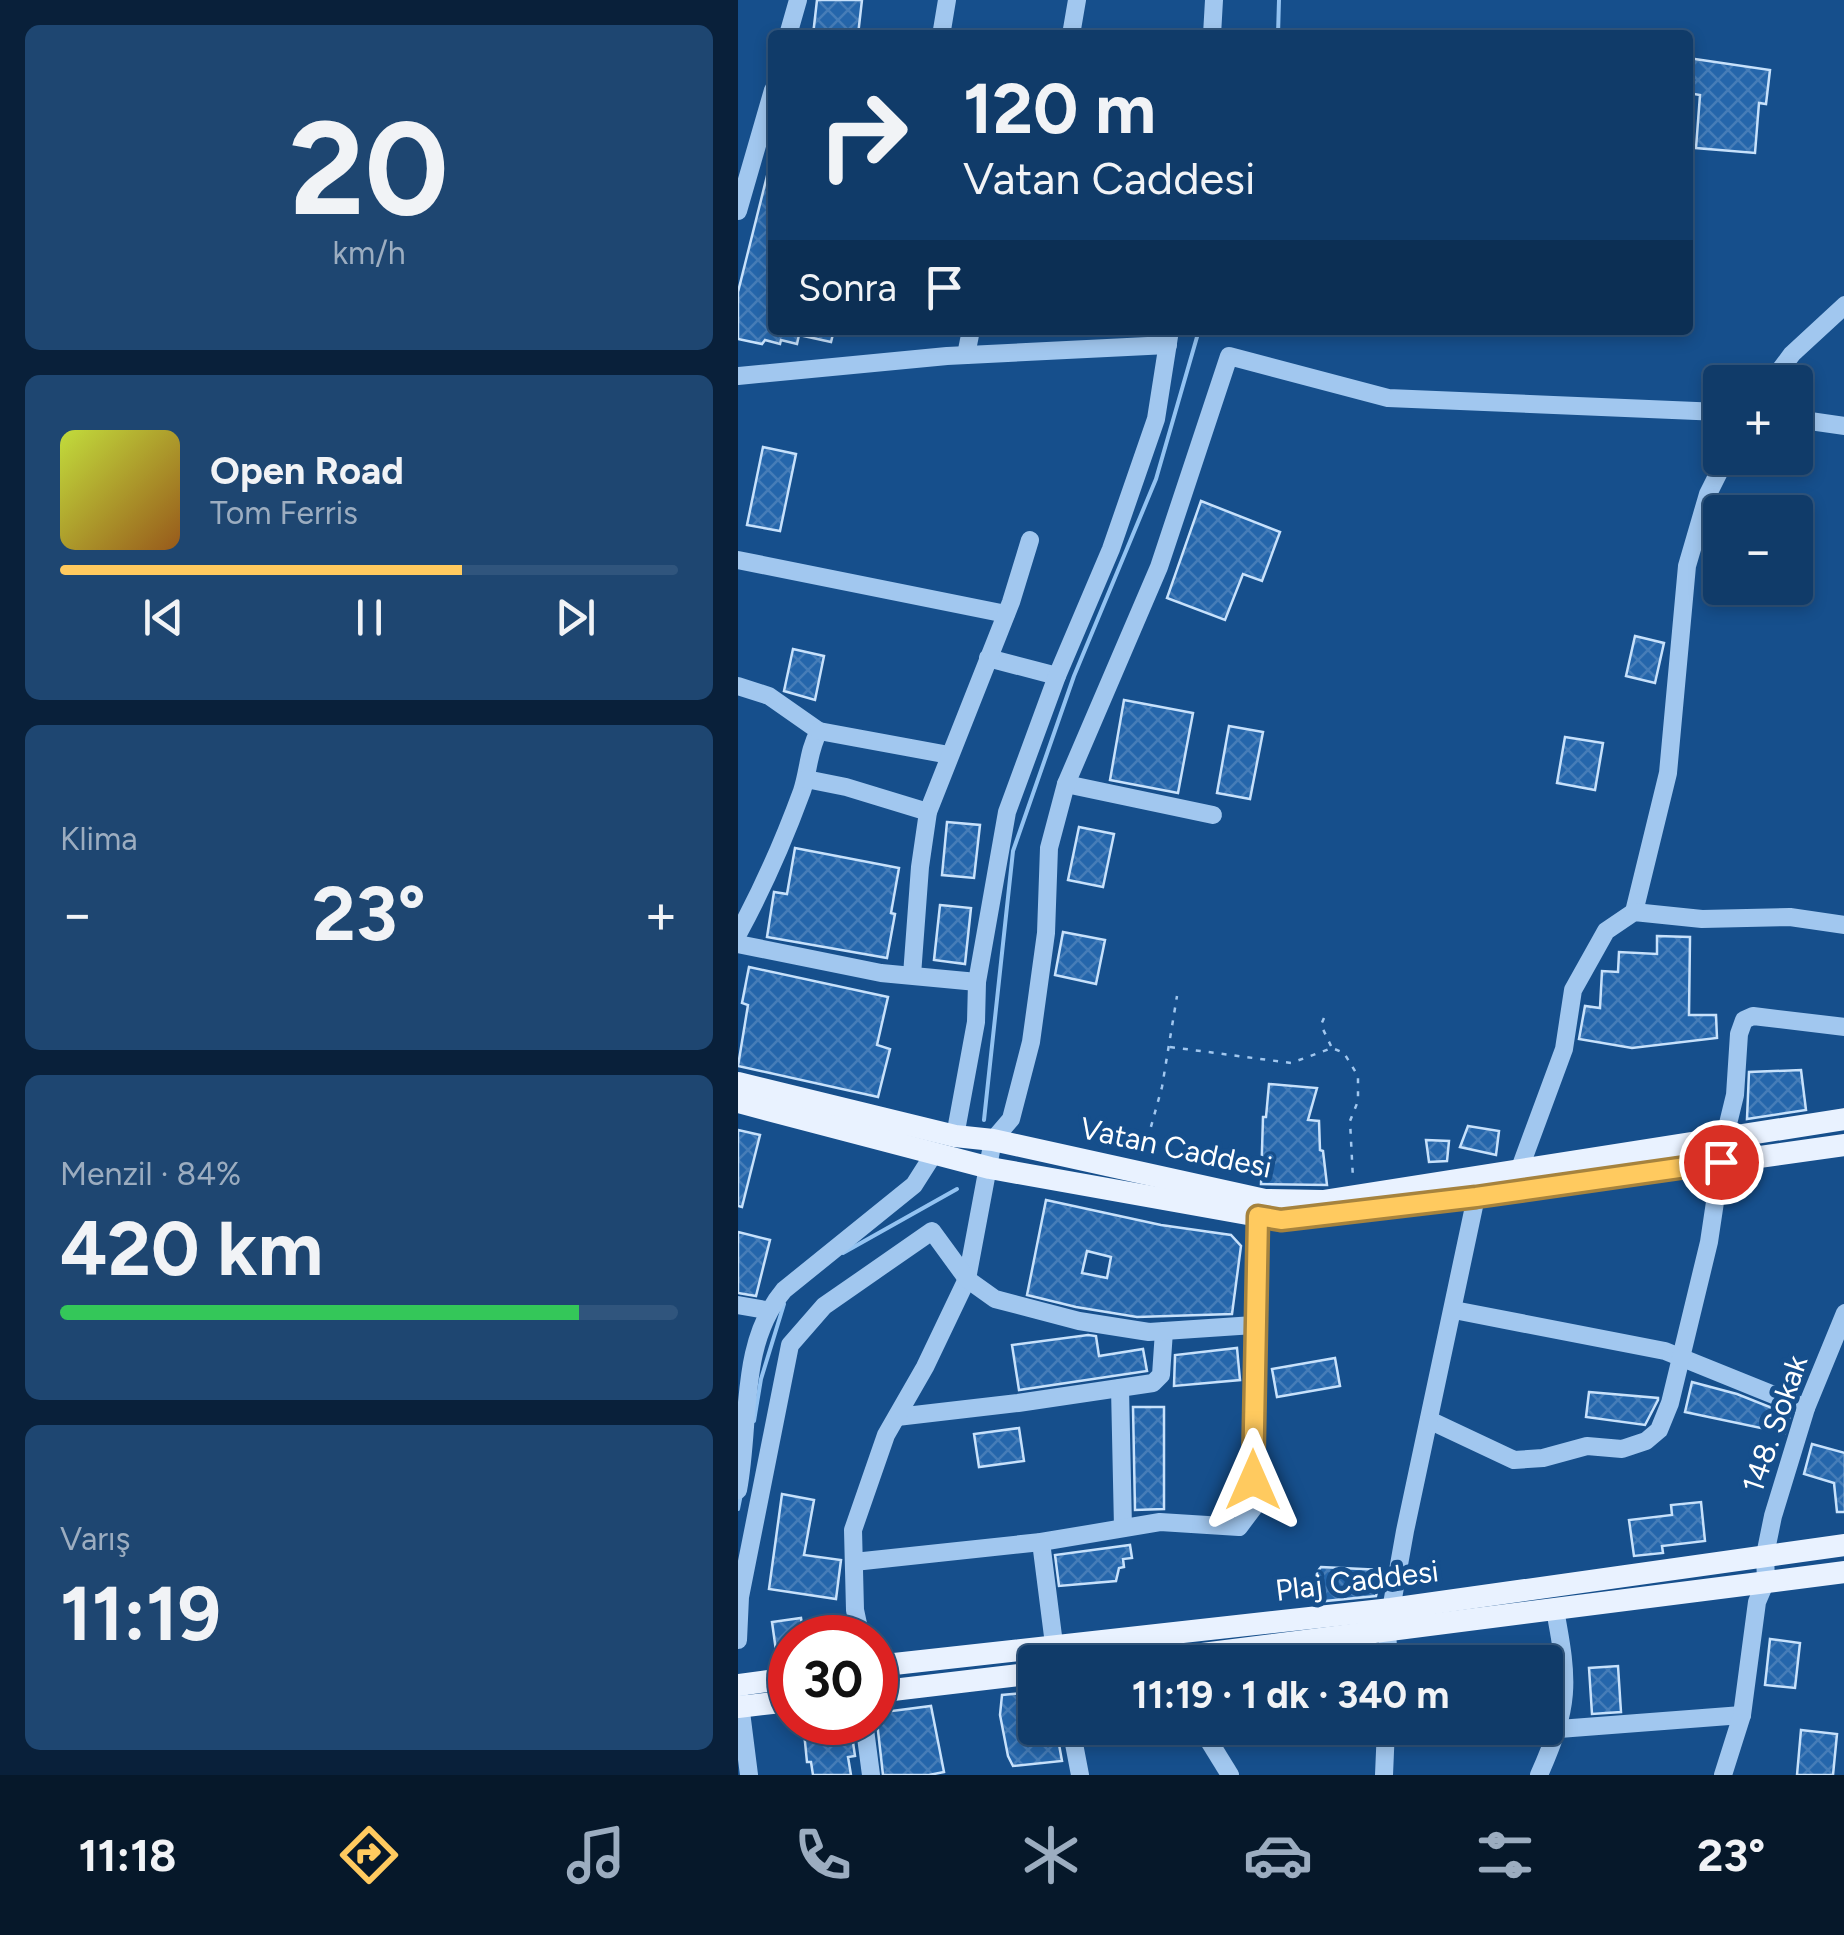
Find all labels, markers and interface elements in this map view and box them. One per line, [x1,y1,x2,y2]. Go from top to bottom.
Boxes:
text: 120 m [963,66,1156,151]
icon: right [798,70,928,200]
text: 20 [289,91,449,247]
text: Vatan Caddesi [963,151,1256,205]
text: km/h [332,234,406,272]
icon: arrive [917,260,972,315]
text: Sonra [798,265,897,311]
map controls [1703,365,1813,605]
button: + [1703,365,1813,475]
text: Open Road [210,448,404,494]
text: Tom Ferris [210,494,358,532]
button: − [1703,495,1813,605]
icon: previous [136,590,191,645]
icon: pause [342,590,397,645]
icon: next [548,590,603,645]
text: Klima [60,820,138,858]
text: 23° [312,869,426,959]
text: − [60,881,94,947]
text: + [644,881,678,947]
street label: Vatan Caddesi [1077,1109,1275,1186]
pin [1679,1120,1764,1205]
icon: arrive [1694,1135,1749,1190]
text: Menzil · 84% [60,1155,241,1193]
text: 420 km [60,1204,323,1294]
street label: 148. Sokak [1734,1350,1815,1497]
position arrow [1201,1428,1305,1532]
text: Varış [60,1520,131,1558]
street label: Plaj Caddesi [1273,1552,1441,1609]
text: 11:19 [60,1569,221,1659]
speed limit sign: 30 [768,1615,898,1745]
text: 11:19 · 1 dk · 340 m [1132,1672,1449,1718]
icon: directions [334,1820,404,1890]
icon: music [561,1820,631,1890]
icon: phone [788,1820,858,1890]
icon: climate [1016,1820,1086,1890]
icon: car [1243,1820,1313,1890]
icon: filters [1470,1820,1540,1890]
text: 11:18 [79,1828,177,1882]
text: 23° [1697,1828,1765,1882]

